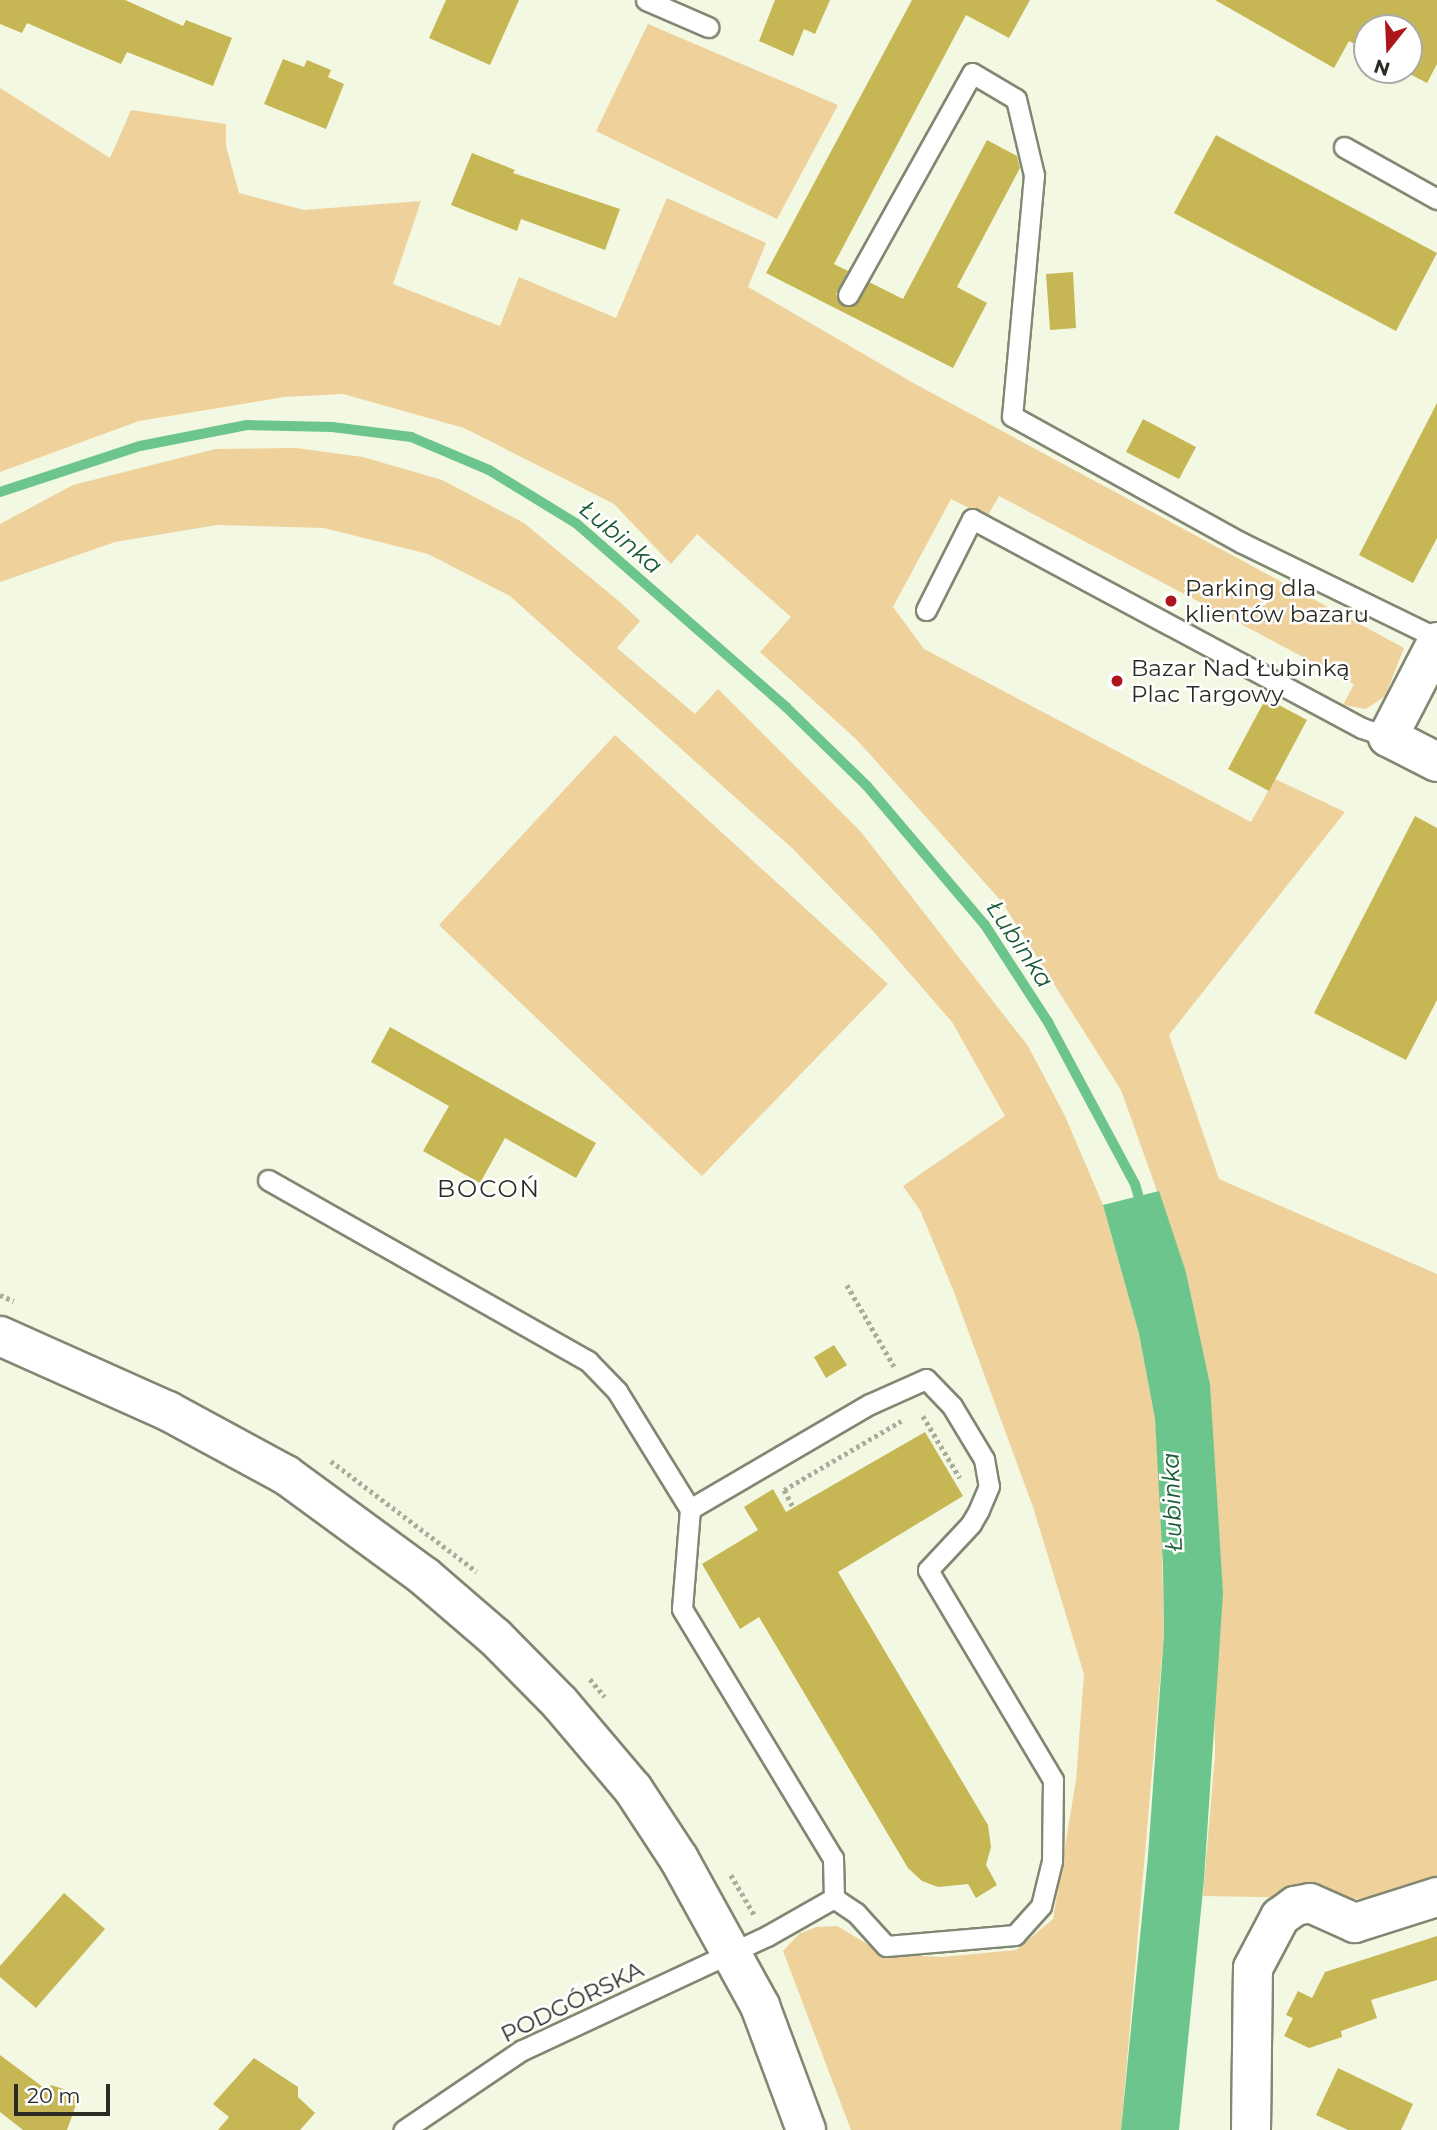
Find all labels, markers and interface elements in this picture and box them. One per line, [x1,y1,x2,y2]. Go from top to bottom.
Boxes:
north arrow [1353,14,1423,84]
text: N [1371,54,1393,81]
water label: Łubinka [574,494,668,580]
place label: Parking dla klientów bazaru [1185,574,1369,628]
marker: Parking dla klientów bazaru [1163,593,1179,609]
place label: Bazar Nad Łubinką Plac Targowy [1131,654,1350,708]
marker: Bazar Nad Łubinką Plac Targowy [1109,673,1125,689]
water label: Łubinka [980,895,1060,993]
district label: BOCOŃ [438,1175,540,1203]
water label: Łubinka [1156,1452,1188,1552]
street label: PODGÓRSKA [496,1956,648,2048]
scale bar [18,2070,114,2114]
text: 20 m [27,2083,81,2108]

